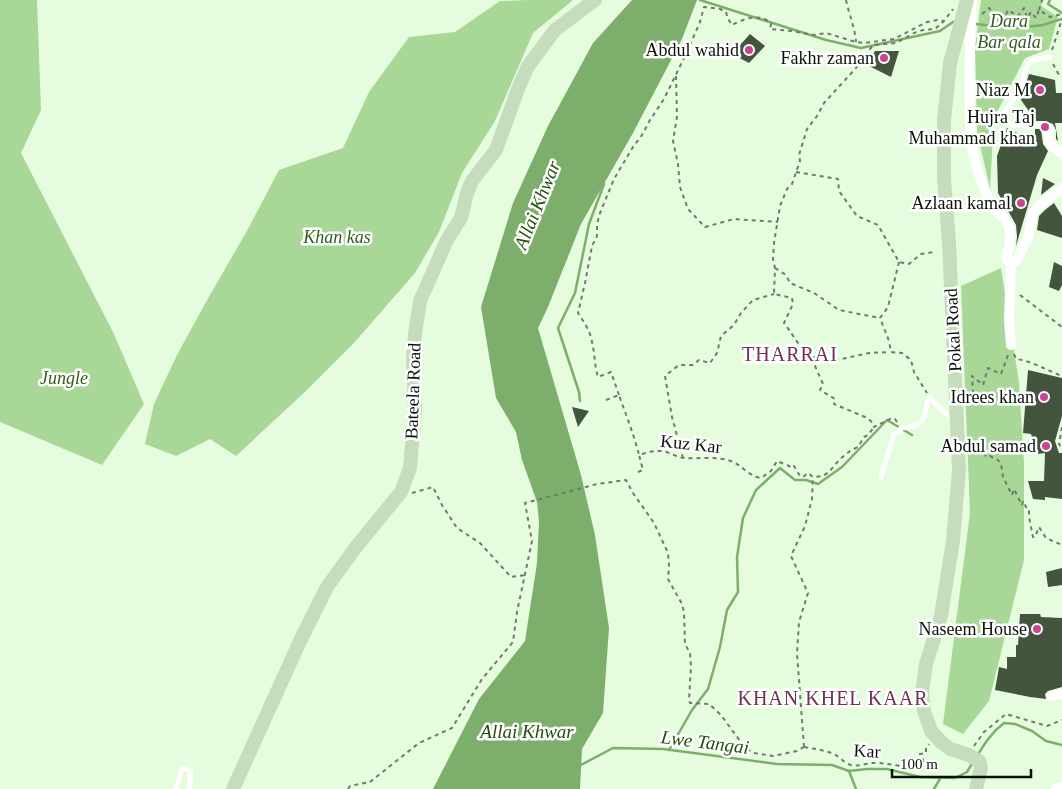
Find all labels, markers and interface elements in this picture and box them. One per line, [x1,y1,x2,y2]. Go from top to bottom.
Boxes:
park label: Dara Bar qala [977,11,1041,52]
place label: Abdul wahid [646,40,739,60]
marker: Abdul wahid [743,44,755,56]
place label: Fakhr zaman [781,48,874,68]
marker: Fakhr zaman [878,52,890,64]
place label: Niaz M [976,80,1030,100]
marker: Niaz M [1034,84,1046,96]
place label: Hujra Taj Muhammad khan [909,107,1035,148]
marker: Hujra Taj Muhammad khan [1039,121,1051,133]
water label: Allai Khwar [509,157,564,254]
place label: Azlaan kamal [912,193,1011,213]
marker: Azlaan kamal [1015,197,1027,209]
park label: Khan kas [302,227,371,247]
street label: Pokal Road [941,288,965,372]
street label: Bateela Road [401,342,425,440]
district label: THARRAI [742,343,838,365]
park label: Jungle [40,368,88,388]
place label: Idrees khan [951,387,1034,407]
marker: Idrees khan [1038,391,1050,403]
street label: Kuz Kar [659,431,723,457]
place label: Abdul samad [941,436,1036,456]
marker: Abdul samad [1040,440,1052,452]
place label: Naseem House [919,619,1027,639]
marker: Naseem House [1031,623,1043,635]
district label: KHAN KHEL KAAR [737,687,929,709]
water label: Allai Khwar [478,721,574,742]
water label: Lwe Tangai [659,726,750,758]
street label: Kar [853,740,881,762]
scale bar [892,746,1031,778]
text: 100 m [900,756,938,772]

